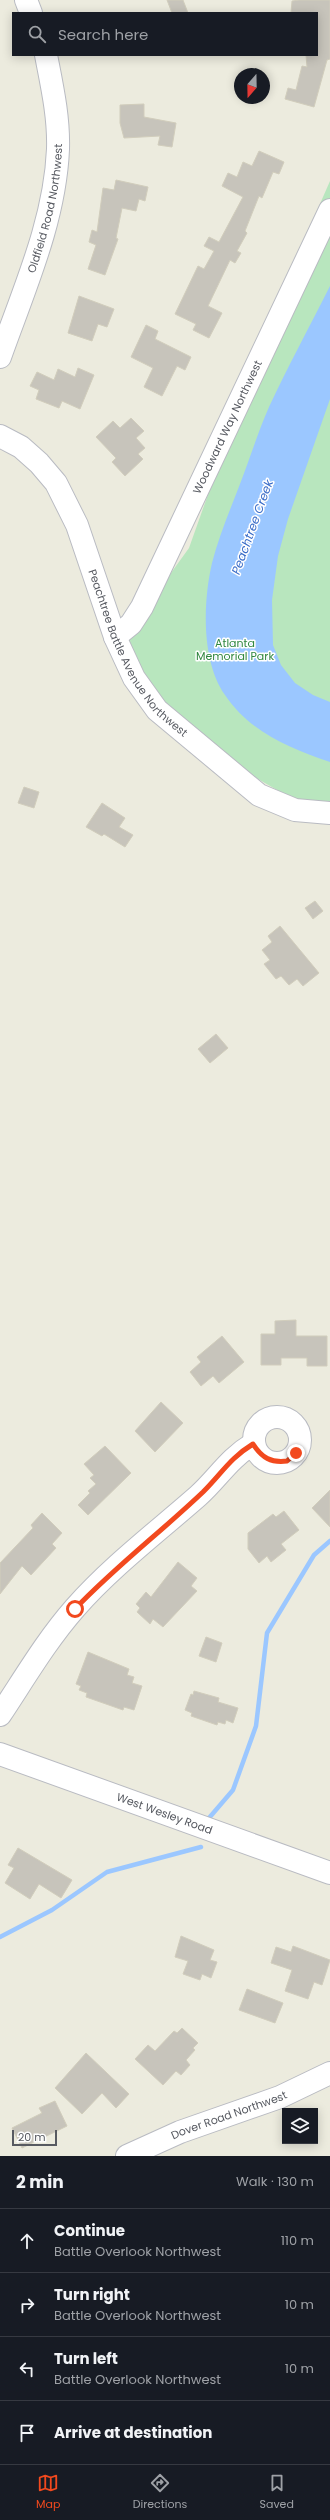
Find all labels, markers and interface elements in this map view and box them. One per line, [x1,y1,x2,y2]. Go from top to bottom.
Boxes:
search box [12,12,318,56]
icon: search [26,23,48,45]
text: Search here [58,24,148,45]
north arrow [234,68,270,104]
street label: Oldfield Road Northwest [23,144,66,275]
street label: Woodward Way Northwest [189,358,266,496]
water label: Peachtree Creek [227,477,277,577]
street label: Peachtree Battle Avenue Northwest [85,567,191,740]
park label: Atlanta Memorial Park [196,635,274,664]
route end [287,1444,305,1462]
route start [66,1600,84,1618]
street label: West Wesley Road [114,1789,215,1838]
street label: Dover Road Northwest [168,2087,290,2143]
map controls [282,2108,318,2144]
button: layers [282,2108,318,2144]
scale bar [12,2128,57,2147]
text: 20 m [18,2129,46,2145]
text: 2 min [16,2170,64,2194]
text: Walk · 130 m [236,2172,314,2191]
text: Continue [54,2220,125,2241]
icon: ahead [16,2230,38,2252]
text: 110 m [281,2231,314,2250]
text: Battle Overlook Northwest [54,2242,221,2261]
text: Turn right [54,2284,130,2305]
icon: right [16,2294,38,2316]
text: 10 m [285,2295,314,2314]
text: Battle Overlook Northwest [54,2306,221,2325]
text: Turn left [54,2348,118,2369]
icon: left [16,2358,38,2380]
text: 10 m [285,2359,314,2378]
text: Battle Overlook Northwest [54,2370,221,2389]
icon: arrive [16,2422,38,2444]
text: Arrive at destination [54,2422,212,2443]
tab: Map [36,2472,60,2513]
tab: Directions [133,2472,187,2513]
tab: Saved [260,2472,294,2513]

